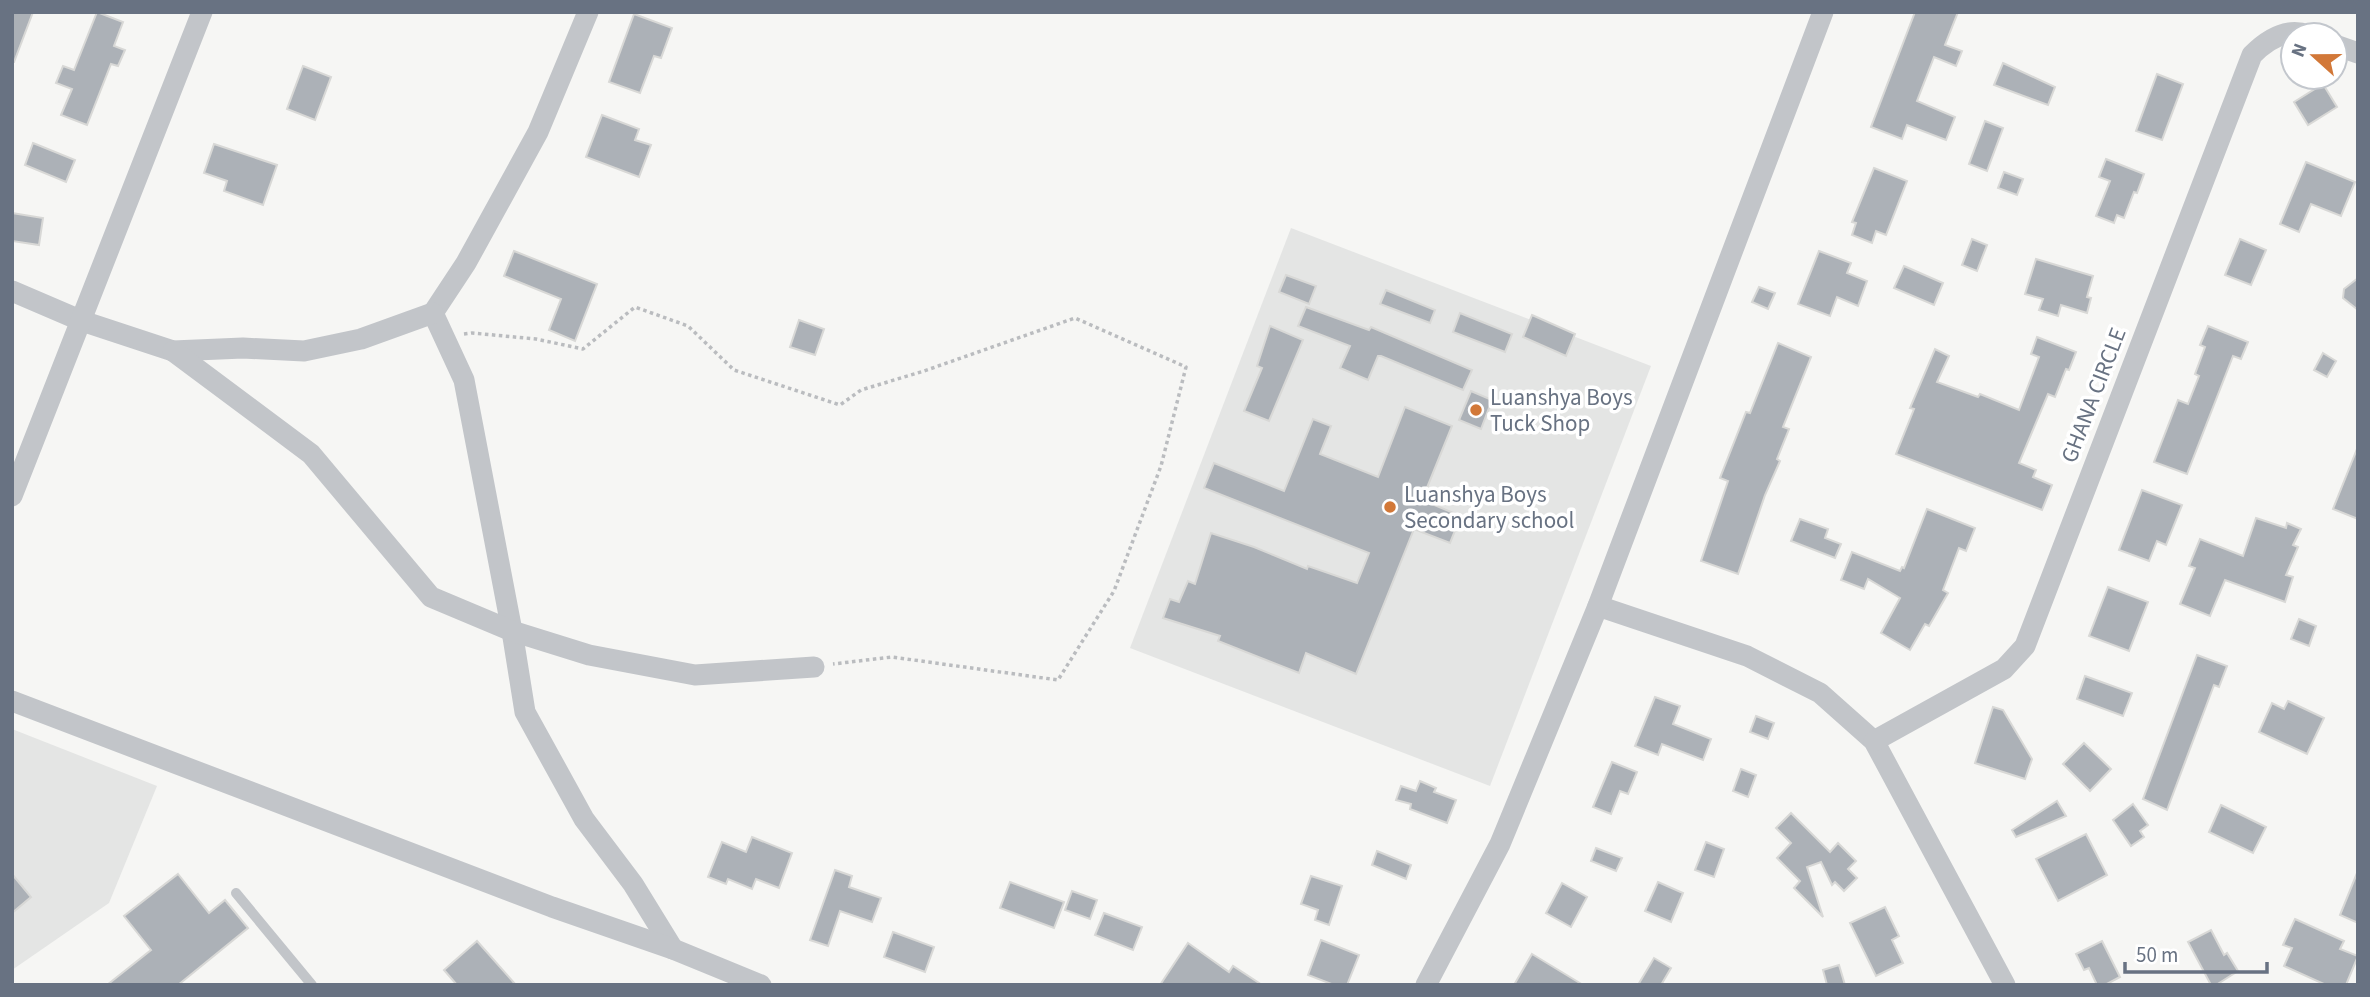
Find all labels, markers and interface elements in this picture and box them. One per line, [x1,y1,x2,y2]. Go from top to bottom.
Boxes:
north arrow [2279,21,2349,91]
text: N [2285,40,2314,61]
street label: GHANA CIRCLE [2053,323,2134,468]
place label: Luanshya Boys Tuck Shop [1490,381,1633,440]
marker: Luanshya Boys Tuck Shop [1468,402,1484,418]
place label: Luanshya Boys Secondary school [1404,478,1574,537]
marker: Luanshya Boys Secondary school [1382,499,1398,515]
scale bar [2125,930,2267,974]
text: 50 m [2136,940,2178,970]

